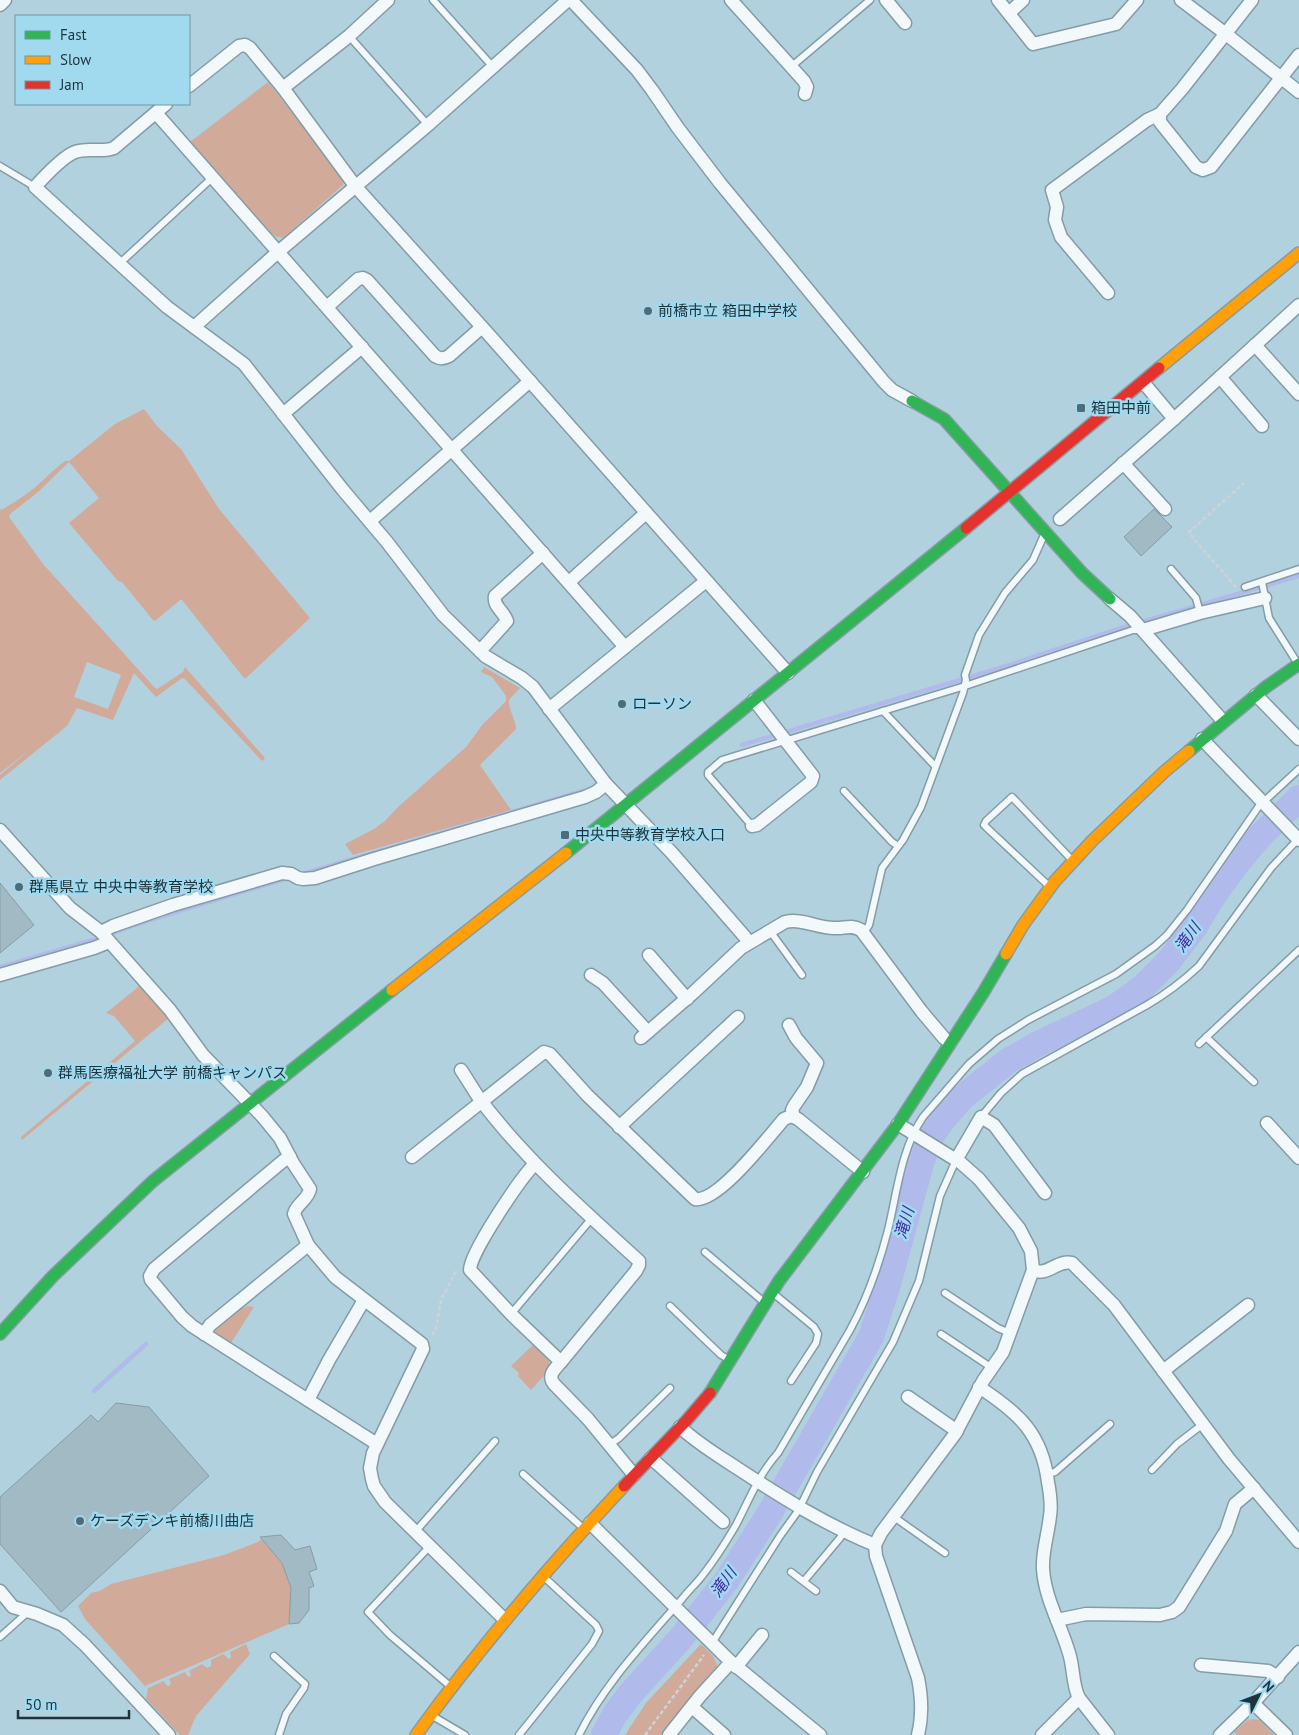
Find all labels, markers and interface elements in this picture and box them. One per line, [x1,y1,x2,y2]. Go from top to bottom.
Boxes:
legend [15,15,190,105]
text: Fast [60,25,87,44]
text: Slow [60,50,91,69]
text: Jam [59,75,84,94]
place label: 前橋市立 箱田中学校 [658,301,797,320]
marker: 前橋市立 箱田中学校 [642,305,654,317]
place label: 箱田中前 [1091,398,1151,417]
marker: 箱田中前 [1075,402,1087,414]
place label: ローソン [632,694,692,713]
marker: ローソン [616,698,628,710]
place label: 中央中等教育学校入口 [575,825,725,844]
marker: 中央中等教育学校入口 [559,829,571,841]
place label: 群馬県立 中央中等教育学校 [29,877,213,896]
marker: 群馬県立 中央中等教育学校 [13,881,25,893]
water label: 滝川 [1170,917,1206,956]
place label: 群馬医療福祉大学 前橋キャンパス [58,1063,287,1082]
marker: 群馬医療福祉大学 前橋キャンパス [42,1067,54,1079]
water label: 滝川 [890,1203,919,1241]
place label: ケーズデンキ前橋川曲店 [90,1511,254,1530]
marker: ケーズデンキ前橋川曲店 [74,1515,86,1527]
water label: 滝川 [706,1562,742,1601]
north arrow [1234,1670,1284,1720]
text: N [1259,1677,1278,1696]
scale bar [18,1688,129,1720]
text: 50 m [25,1695,58,1714]

